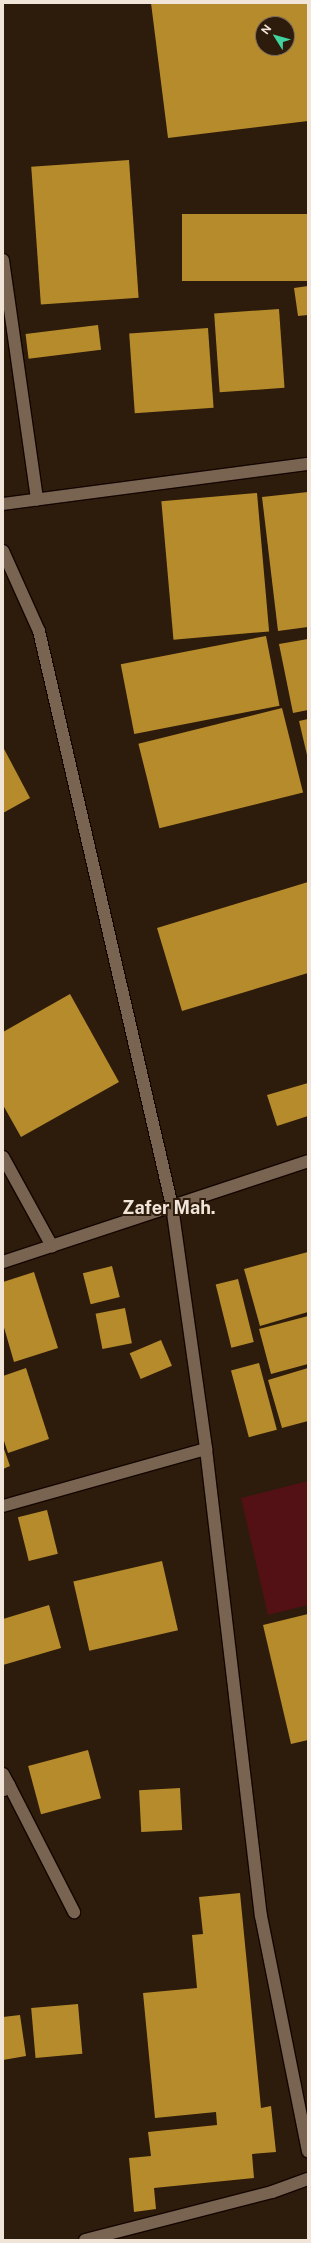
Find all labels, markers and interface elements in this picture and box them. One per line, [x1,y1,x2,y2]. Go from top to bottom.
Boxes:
north arrow [255,16,295,56]
text: N [259,22,274,36]
district label: Zafer Mah. [122,1197,216,1219]

